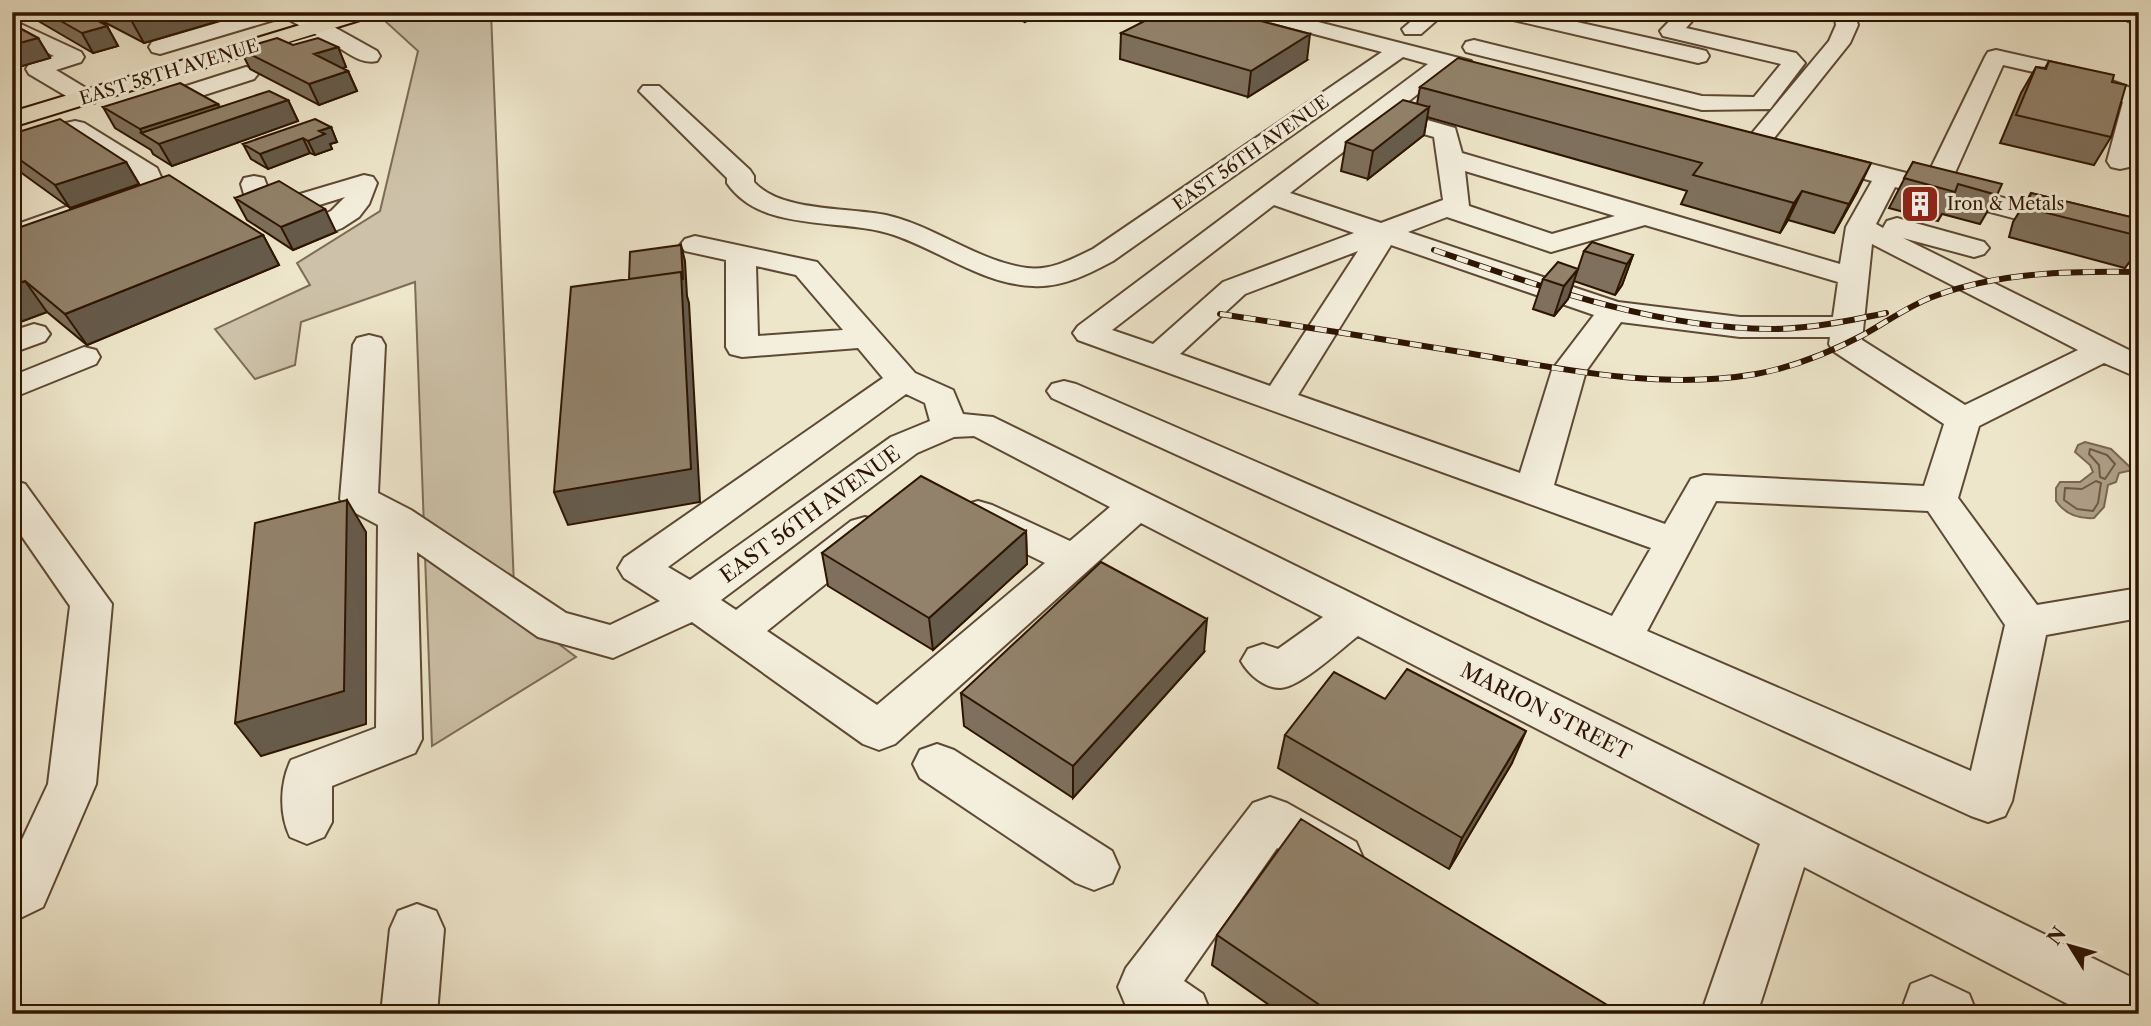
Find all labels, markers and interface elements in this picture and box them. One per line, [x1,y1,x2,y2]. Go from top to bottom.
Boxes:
street label: EAST 58TH AVENUE [77,34,261,110]
street label: EAST 56TH AVENUE [1169,91,1333,215]
building icon: Iron & Metals [1899,183,1941,225]
place label: Iron & Metals [1947,193,2064,215]
street label: EAST 56TH AVENUE [715,440,905,588]
street label: MARION STREET [1456,657,1636,765]
north arrow [2036,911,2106,981]
text: N [2043,923,2071,950]

